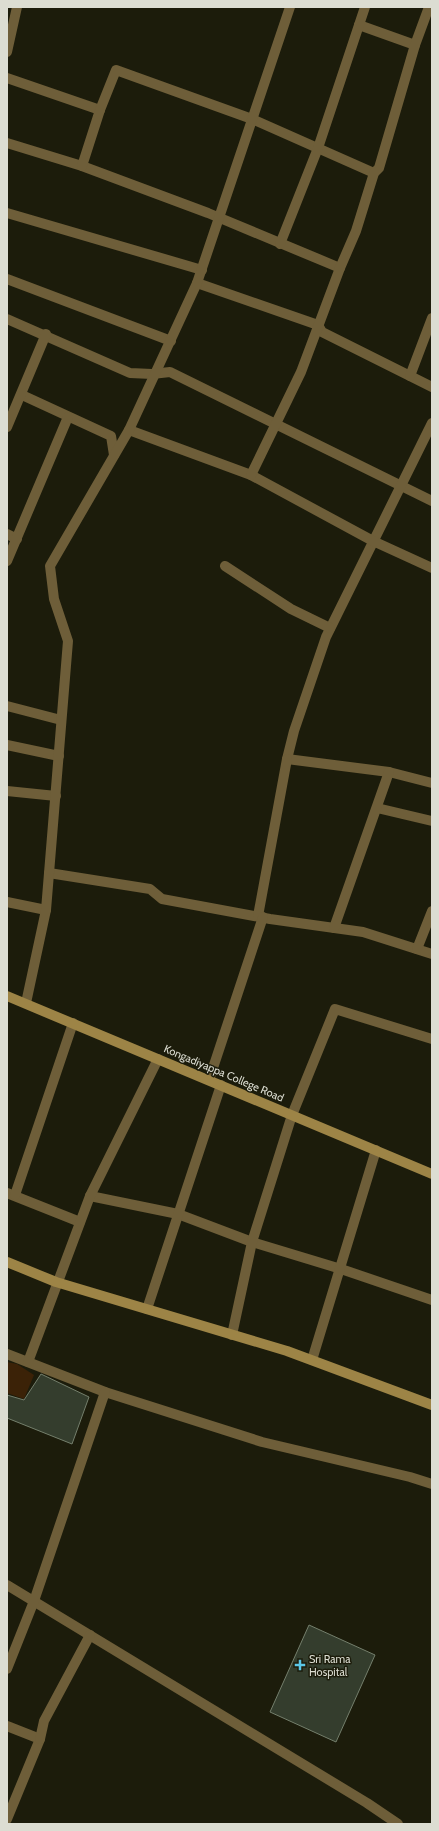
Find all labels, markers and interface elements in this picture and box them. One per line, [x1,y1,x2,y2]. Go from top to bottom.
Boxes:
street label: Kongadiyappa College Road [162,1041,286,1105]
place label: Sri Rama Hospital [309,1652,351,1679]
marker: Sri Rama Hospital [294,1659,306,1671]

